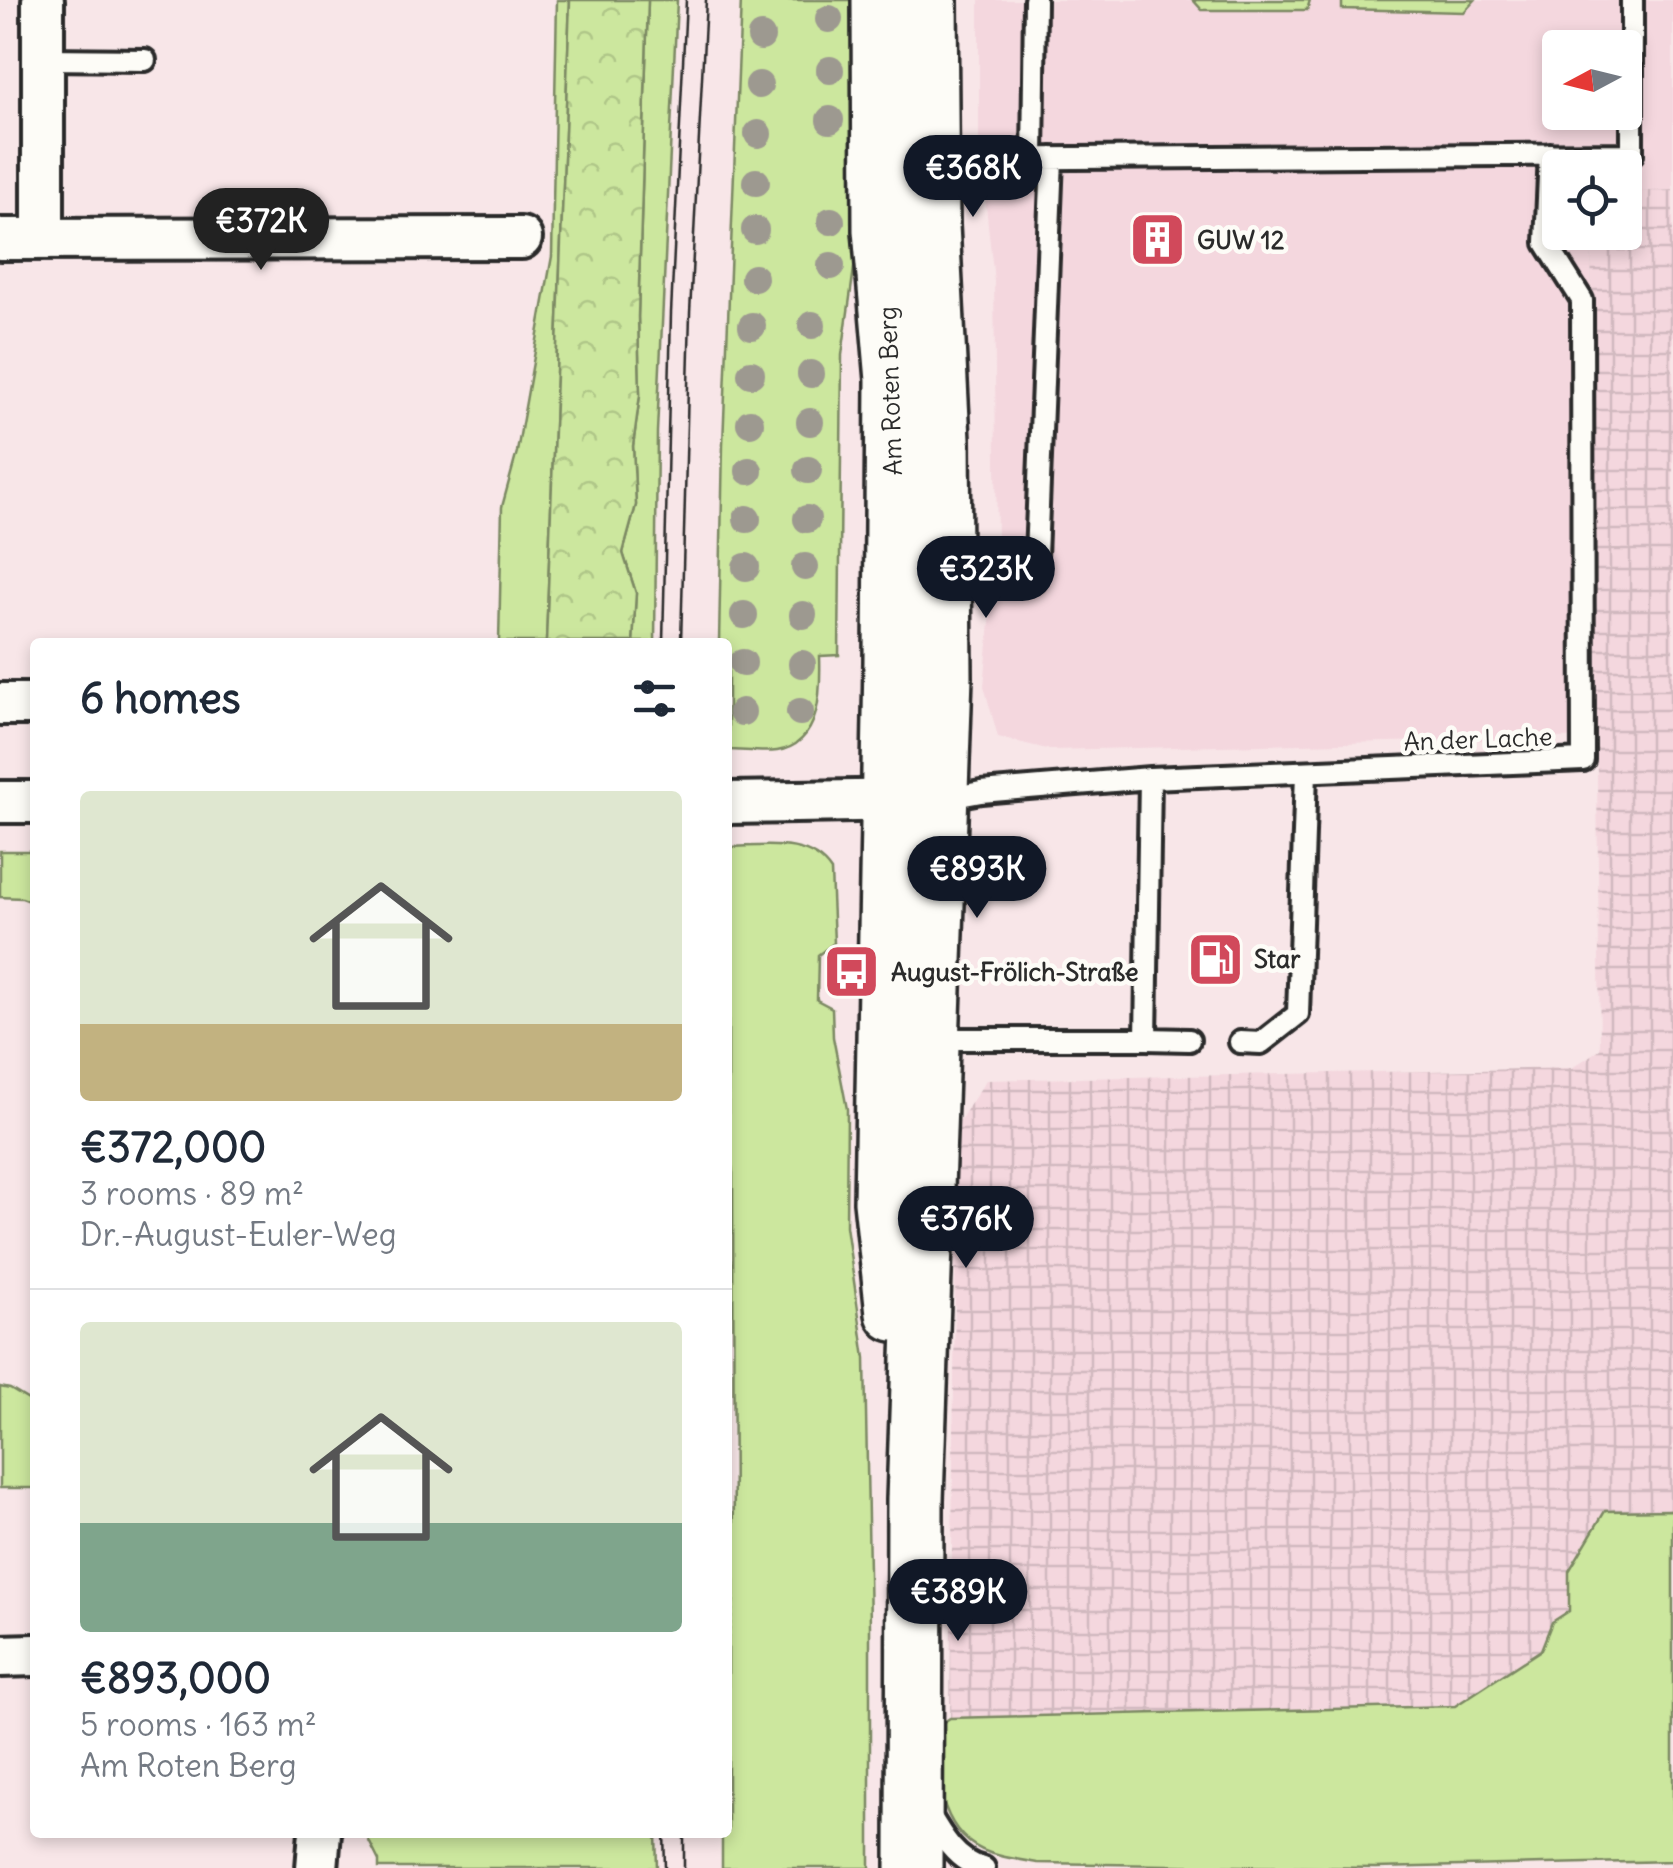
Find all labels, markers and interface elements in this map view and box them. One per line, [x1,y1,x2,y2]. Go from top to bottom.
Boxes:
north arrow [1542,30,1642,130]
map controls [1542,30,1642,250]
pin: €368K [903,135,1043,220]
text: €368K [925,147,1021,188]
button: locate [1542,150,1642,250]
pin: €372K [191,188,331,273]
text: €372K [215,200,307,241]
building icon: GUW 12 [1128,210,1188,270]
place label: GUW 12 [1197,224,1285,256]
street label: Am Roten Berg [871,306,909,476]
pin: €323K [916,536,1056,621]
text: €323K [939,548,1033,589]
icon: filters [627,671,682,726]
text: 6 homes [80,672,241,724]
street label: An der Lache [1403,720,1553,758]
pin: €893K [907,836,1047,921]
text: €893K [929,848,1025,889]
icon: home [291,856,471,1036]
fuel station icon: Star [1185,929,1245,989]
bus stop icon: August-Frölich-Straße [822,942,882,1002]
place label: Star [1254,943,1301,975]
place label: August-Frölich-Straße [891,956,1139,988]
text: €372,000 [80,1121,266,1173]
text: 3 rooms · 89 m² [80,1173,304,1214]
pin: €376K [896,1186,1036,1271]
text: €376K [920,1198,1012,1239]
text: Dr.-August-Euler-Weg [80,1214,397,1255]
icon: home [291,1387,471,1567]
pin: €389K [888,1559,1028,1644]
text: €389K [910,1571,1006,1612]
text: €893,000 [80,1652,271,1704]
text: 5 rooms · 163 m² [80,1704,317,1745]
text: Am Roten Berg [80,1745,297,1786]

